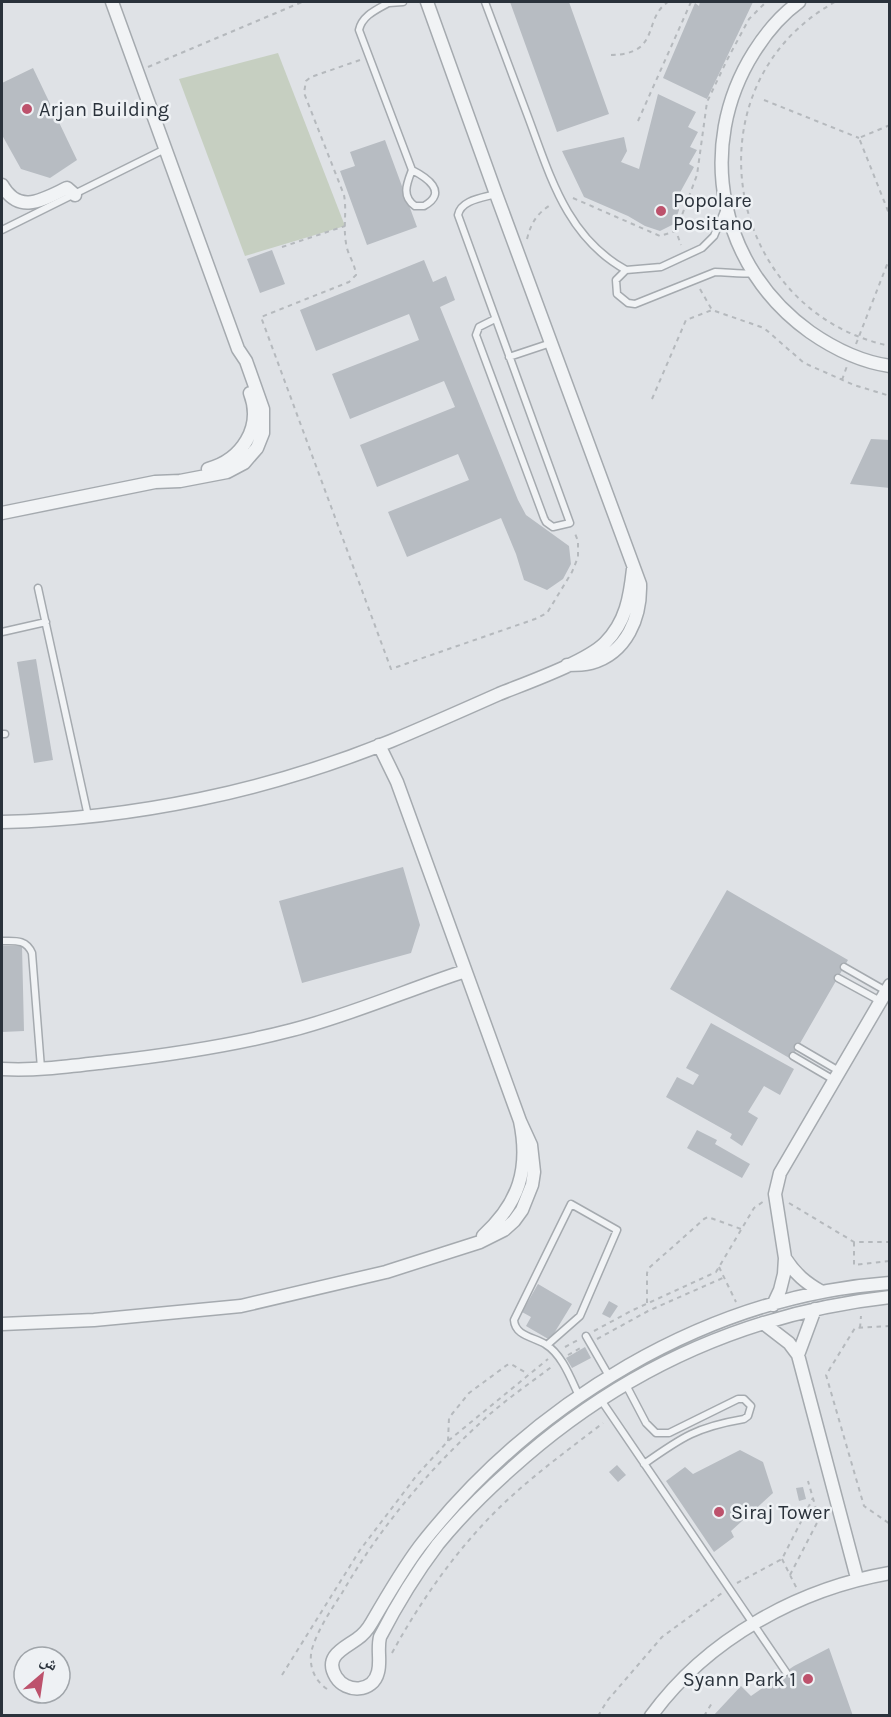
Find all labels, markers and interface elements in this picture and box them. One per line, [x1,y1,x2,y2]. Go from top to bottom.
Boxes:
place label: Arjan Building [39,98,169,121]
marker: Arjan Building [20,102,34,116]
place label: Popolare Positano [673,189,753,235]
marker: Popolare Positano [654,204,668,218]
place label: Siraj Tower [731,1501,830,1524]
marker: Siraj Tower [712,1505,726,1519]
north arrow [12,1645,72,1705]
text: ش [37,1650,61,1675]
place label: Syann Park 1 [683,1668,796,1691]
marker: Syann Park 1 [801,1672,815,1686]

